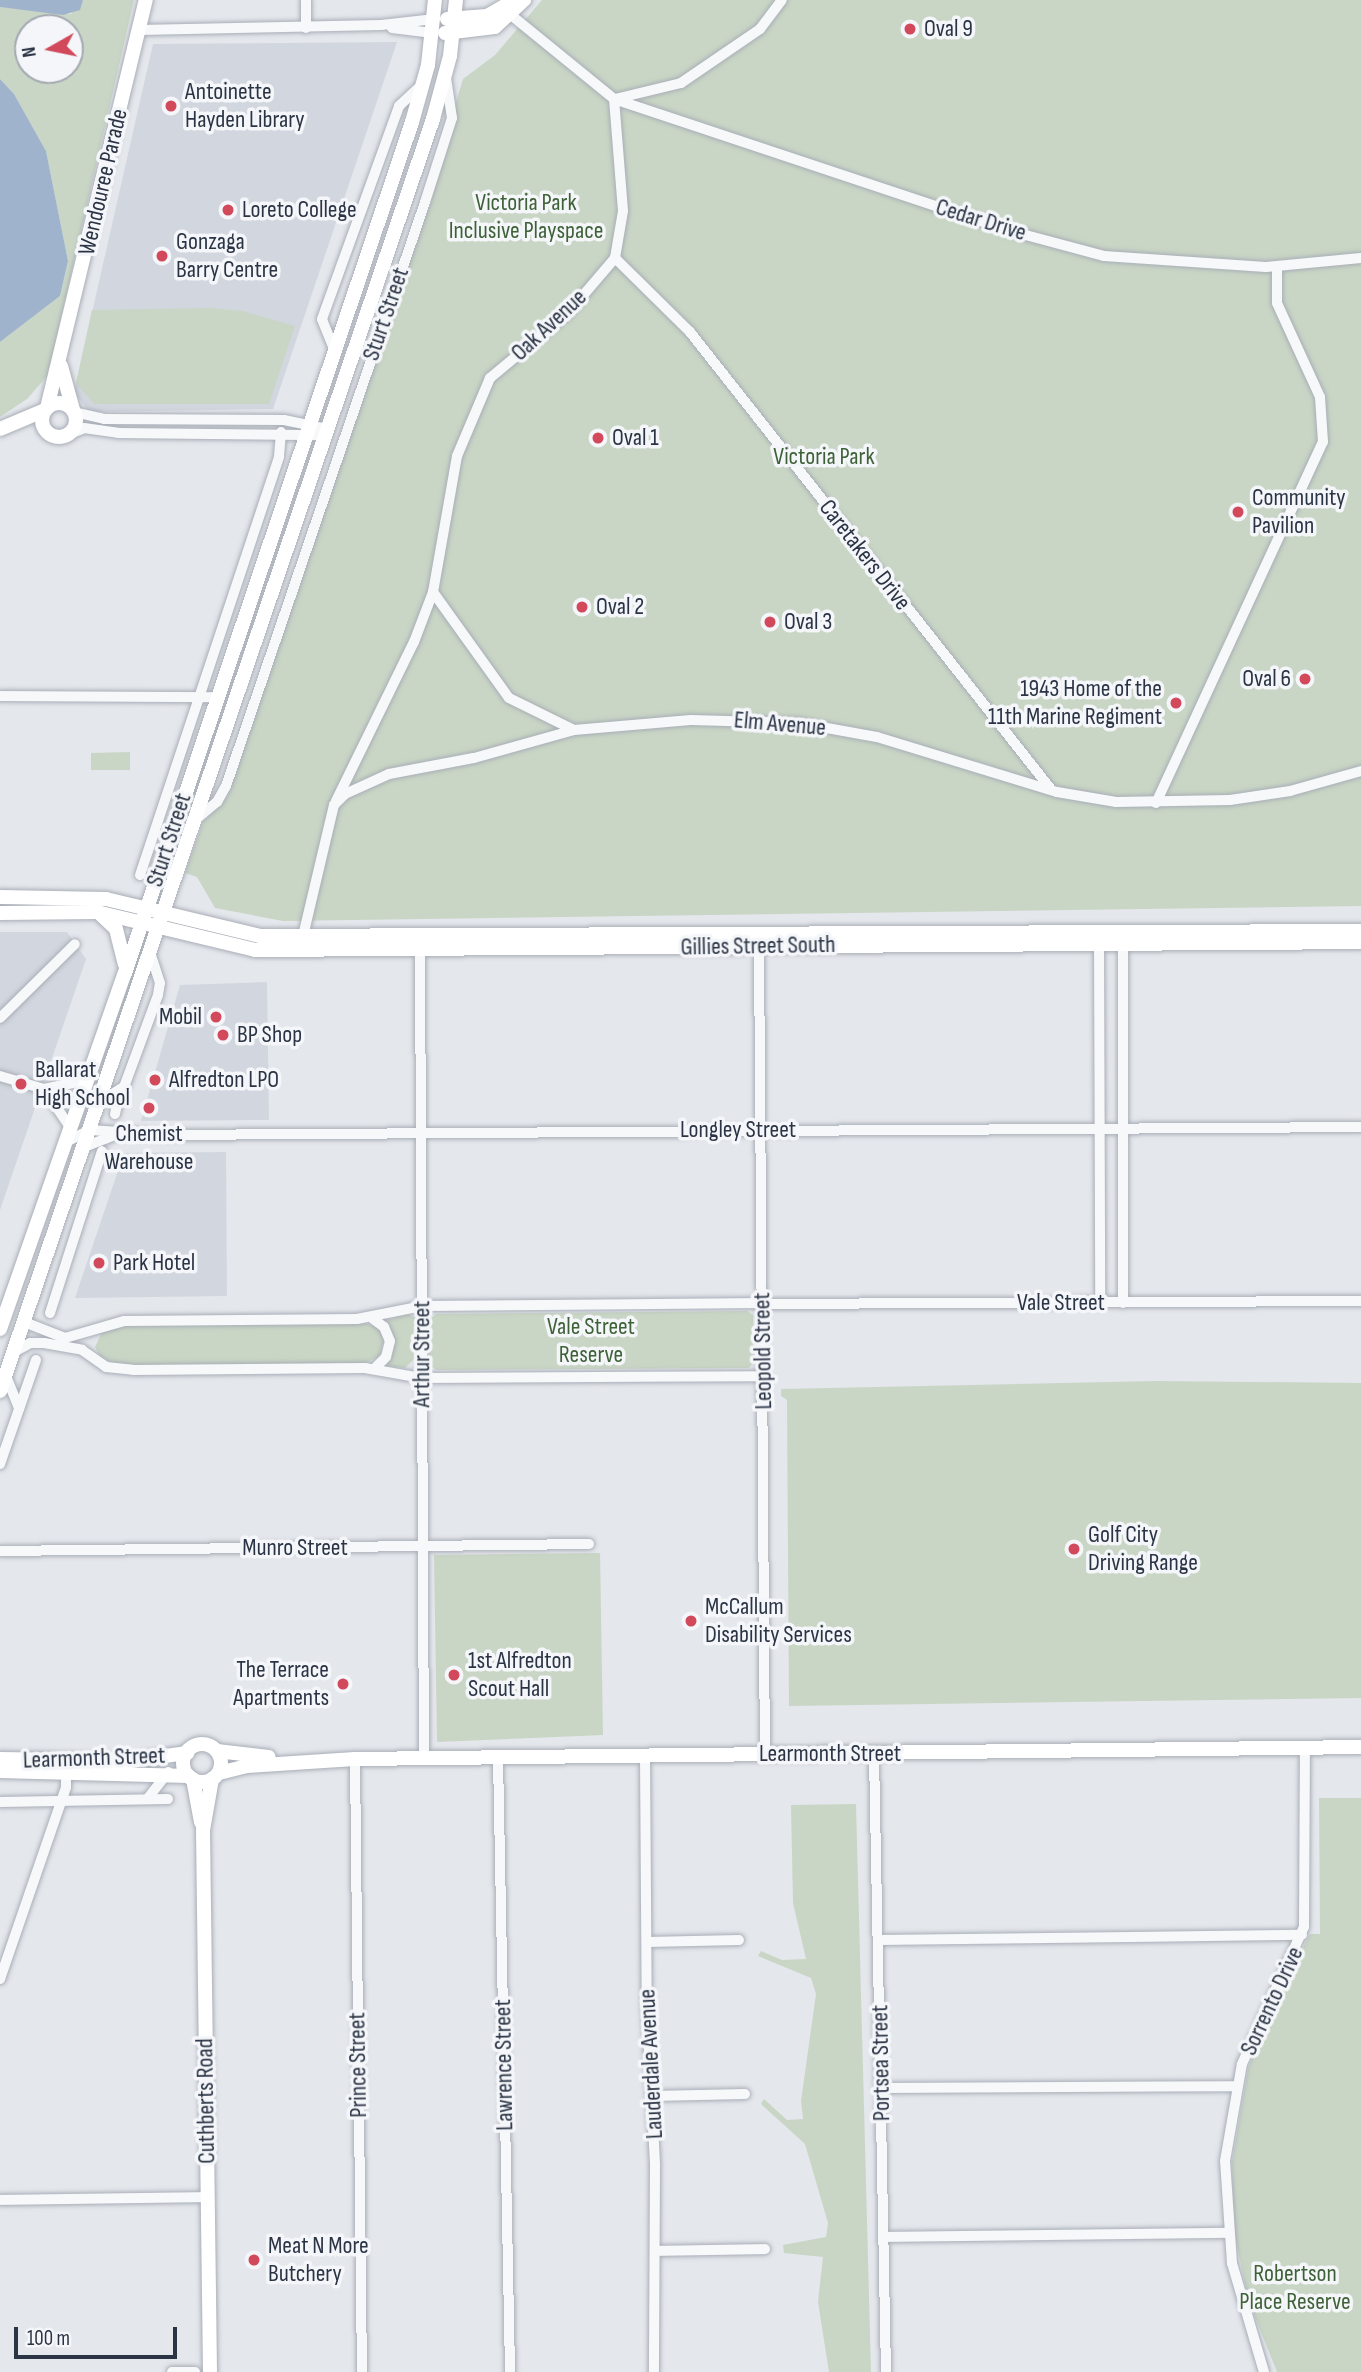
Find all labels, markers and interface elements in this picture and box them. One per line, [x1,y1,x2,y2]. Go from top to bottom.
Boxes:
north arrow [14,14,84,84]
place label: Oval 9 [924,15,973,43]
marker: Oval 9 [902,21,918,37]
text: N [18,45,42,59]
place label: Antoinette Hayden Library [185,78,304,134]
marker: Antoinette Hayden Library [163,98,179,114]
street label: Wendouree Parade [72,106,134,258]
park label: Victoria Park Inclusive Playspace [449,189,603,245]
street label: Cedar Drive [932,193,1030,247]
place label: Loreto College [242,196,357,224]
marker: Loreto College [220,202,236,218]
place label: Gonzaga Barry Centre [176,228,278,284]
marker: Gonzaga Barry Centre [154,248,170,264]
street label: Sturt Street [357,264,415,364]
street label: Oak Avenue [505,283,593,367]
place label: Oval 1 [612,424,659,452]
marker: Oval 1 [590,430,606,446]
park label: Victoria Park [773,443,875,471]
place label: Community Pavilion [1252,484,1346,540]
street label: Caretakers Drive [813,494,917,616]
marker: Community Pavilion [1230,504,1246,520]
place label: Oval 2 [596,593,644,621]
marker: Oval 2 [574,599,590,615]
place label: Oval 3 [784,608,832,636]
marker: Oval 3 [762,614,778,630]
place label: Oval 6 [1242,665,1291,693]
marker: Oval 6 [1297,671,1313,687]
place label: 1943 Home of the 11th Marine Regiment [988,675,1162,731]
marker: 1943 Home of the 11th Marine Regiment [1168,695,1184,711]
street label: Elm Avenue [733,706,827,742]
street label: Sturt Street [140,790,198,890]
street label: Gillies Street South [680,930,836,962]
place label: Mobil [159,1003,202,1031]
marker: Mobil [208,1009,224,1025]
place label: BP Shop [237,1021,302,1049]
marker: BP Shop [215,1027,231,1043]
place label: Ballarat High School [35,1056,130,1112]
place label: Alfredton LPO [169,1066,279,1094]
marker: Alfredton LPO [147,1072,163,1088]
marker: Ballarat High School [13,1076,29,1092]
marker: Chemist Warehouse [141,1100,157,1116]
street label: Longley Street [680,1116,796,1144]
place label: Chemist Warehouse [105,1120,193,1176]
place label: Park Hotel [113,1249,195,1277]
marker: Park Hotel [91,1255,107,1271]
street label: Vale Street [1017,1289,1105,1317]
street label: Leopold Street [748,1292,778,1410]
street label: Arthur Street [408,1301,436,1407]
park label: Vale Street Reserve [547,1313,635,1369]
place label: Golf City Driving Range [1088,1521,1198,1577]
street label: Munro Street [242,1534,348,1562]
marker: Golf City Driving Range [1066,1541,1082,1557]
place label: McCallum Disability Services [705,1593,852,1649]
marker: McCallum Disability Services [683,1613,699,1629]
place label: 1st Alfredton Scout Hall [468,1647,572,1703]
place label: The Terrace Apartments [233,1656,329,1712]
marker: 1st Alfredton Scout Hall [446,1667,462,1683]
marker: The Terrace Apartments [335,1676,351,1692]
street label: Learmonth Street [759,1740,901,1768]
street label: Learmonth Street [22,1741,166,1775]
street label: Sorrento Drive [1234,1942,1310,2060]
street label: Lauderdale Avenue [633,1988,669,2140]
street label: Lawrence Street [488,1999,520,2131]
street label: Portsea Street [866,2005,896,2121]
street label: Prince Street [343,2012,373,2118]
street label: Cuthberts Road [191,2038,221,2164]
place label: Meat N More Butchery [268,2232,369,2288]
marker: Meat N More Butchery [246,2252,262,2268]
park label: Robertson Place Reserve [1239,2260,1351,2316]
scale bar [18,2312,180,2356]
text: 100 m [27,2326,70,2351]

